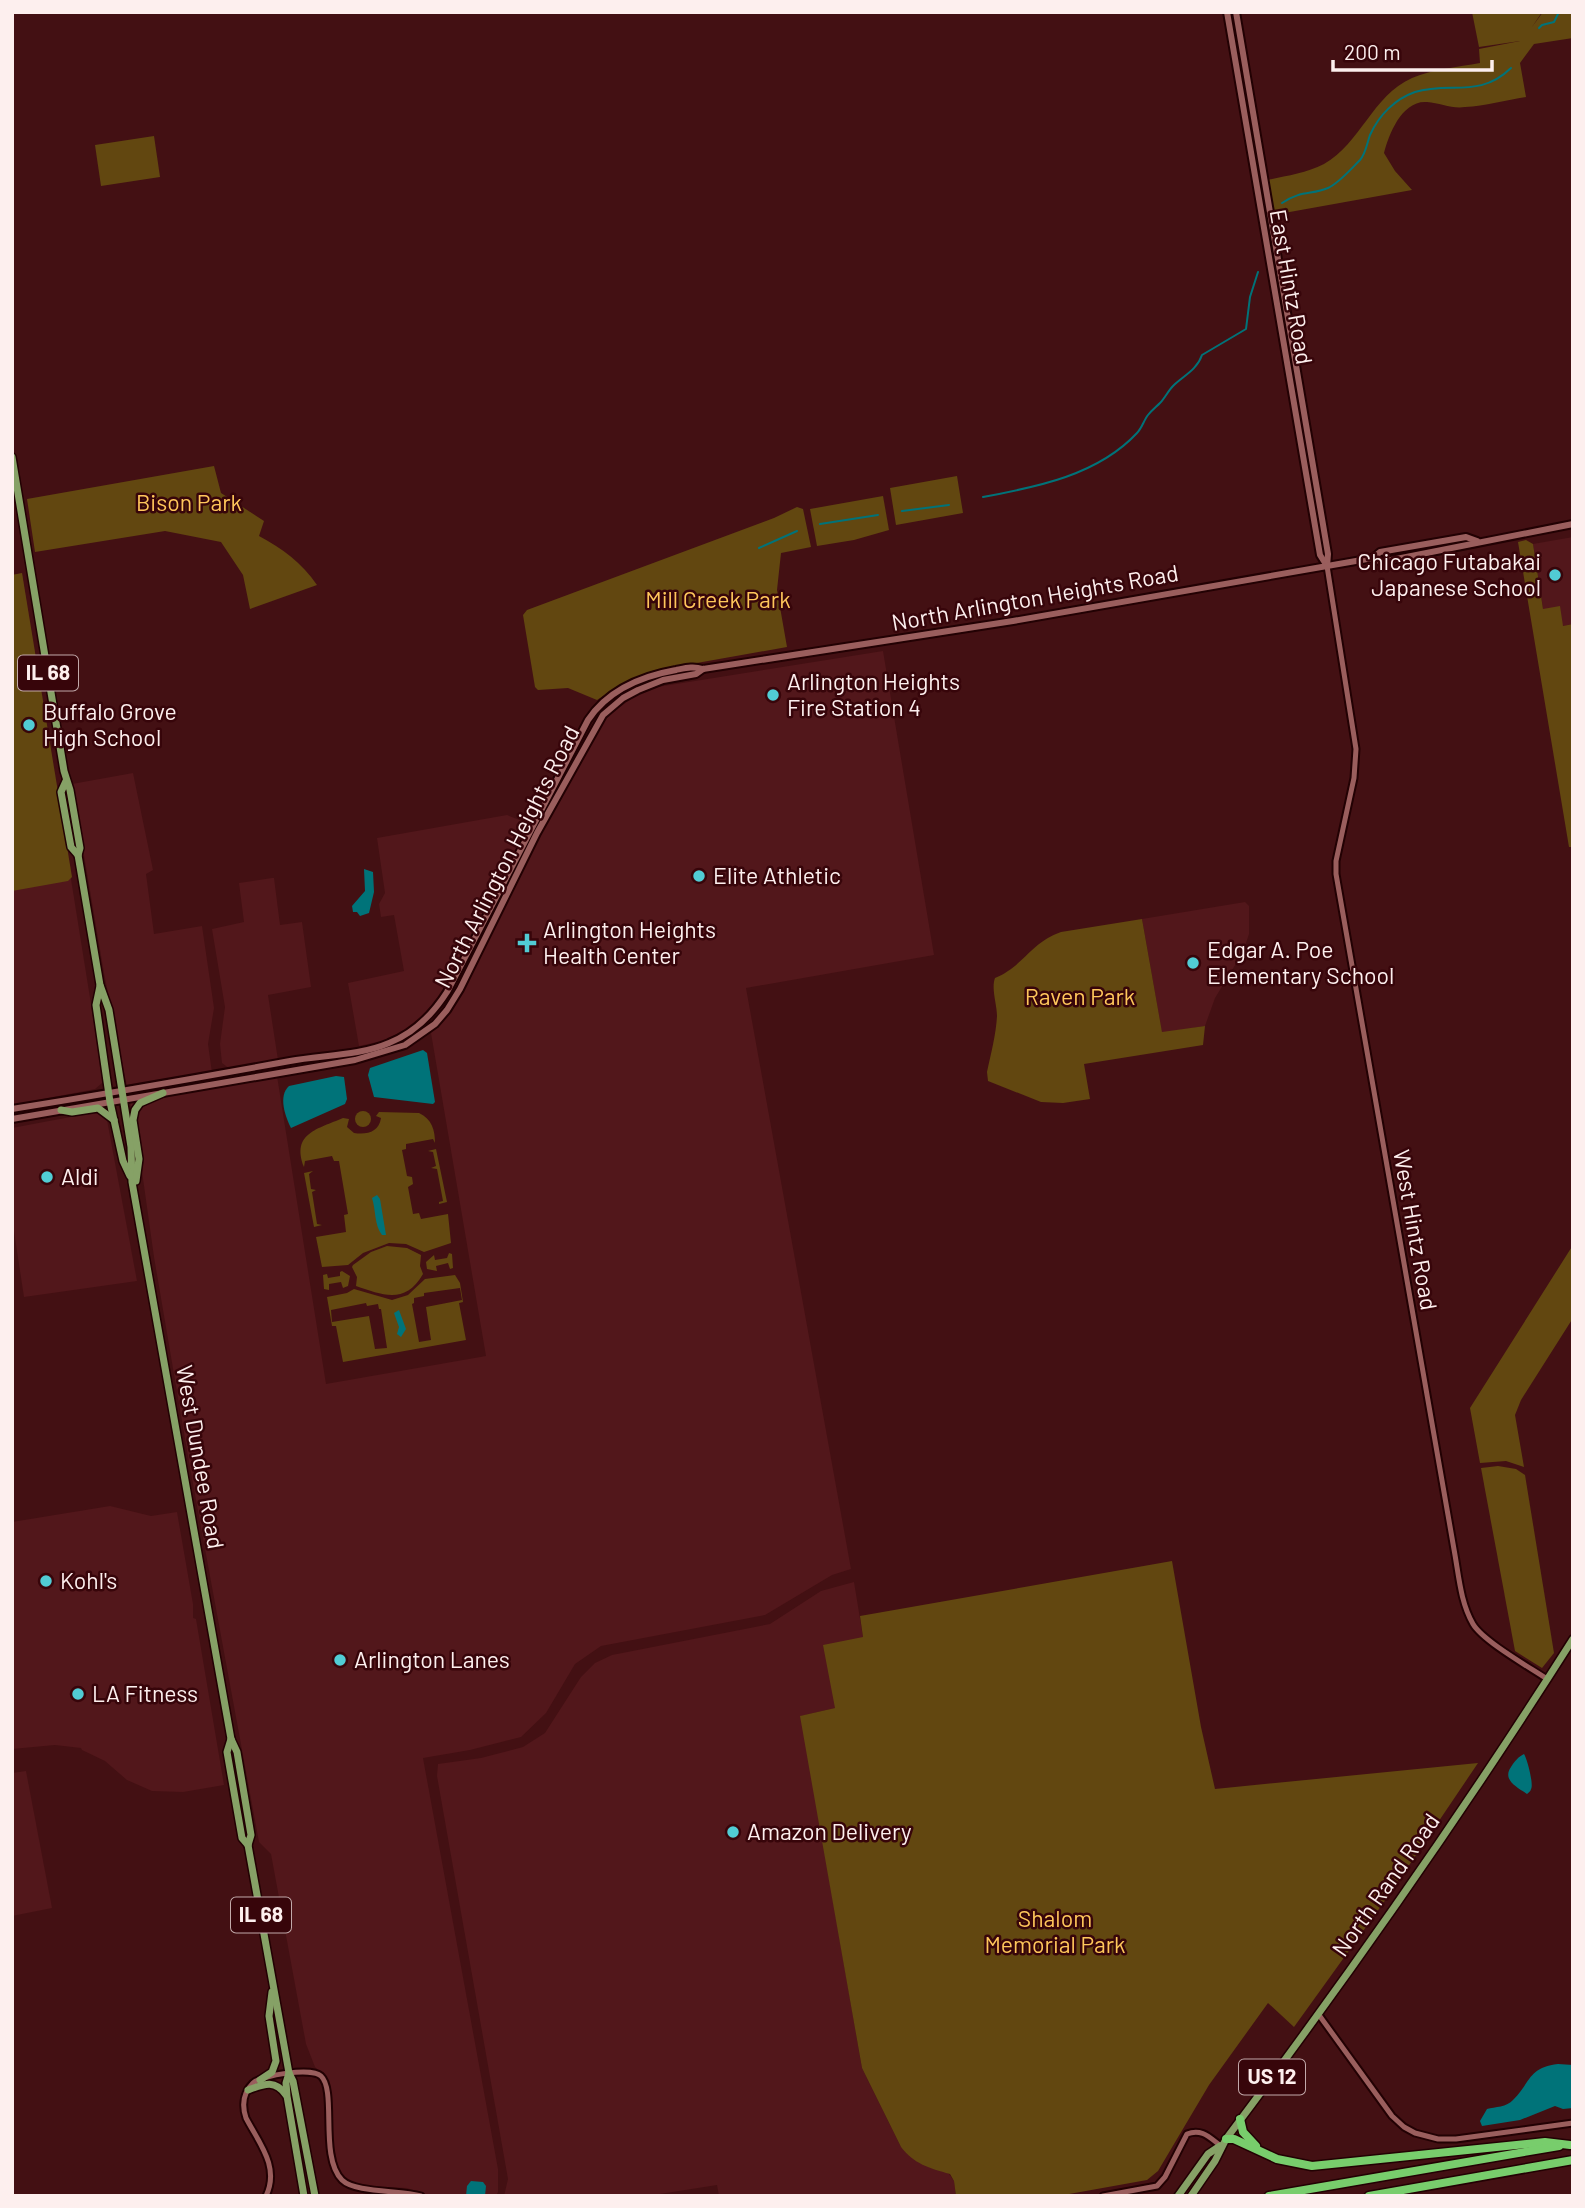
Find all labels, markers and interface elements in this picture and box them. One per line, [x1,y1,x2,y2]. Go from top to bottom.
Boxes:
scale bar [1333,28,1492,72]
text: 200 m [1344,39,1401,64]
street label: East Hintz Road [1265,207,1319,367]
park label: Bison Park [136,488,242,516]
place label: Chicago Futabakai Japanese School [1357,547,1541,601]
street label: North Arlington Heights Road [889,558,1180,636]
marker: Chicago Futabakai Japanese School [1547,567,1563,583]
park label: Mill Creek Park [645,585,791,613]
road number: IL 68 [18,656,78,690]
place label: Arlington Heights Fire Station 4 [787,667,960,721]
marker: Arlington Heights Fire Station 4 [765,687,781,703]
place label: Buffalo Grove High School [43,697,177,751]
marker: Buffalo Grove High School [21,717,37,733]
street label: North Arlington Heights Road [428,721,585,992]
place label: Elite Athletic [713,861,841,889]
marker: Elite Athletic [691,868,707,884]
place label: Arlington Heights Health Center [543,915,716,969]
marker: Arlington Heights Health Center [517,933,537,953]
place label: Edgar A. Poe Elementary School [1207,935,1394,989]
marker: Edgar A. Poe Elementary School [1185,955,1201,971]
park label: Raven Park [1025,982,1135,1010]
street label: West Hintz Road [1388,1147,1444,1312]
place label: Aldi [61,1162,99,1190]
marker: Aldi [39,1169,55,1185]
street label: West Dundee Road [171,1363,231,1551]
place label: Kohl's [60,1566,117,1594]
marker: Kohl's [38,1573,54,1589]
place label: Arlington Lanes [354,1645,510,1673]
marker: Arlington Lanes [332,1652,348,1668]
place label: LA Fitness [92,1679,198,1707]
marker: LA Fitness [70,1686,86,1702]
street label: North Rand Road [1325,1807,1445,1961]
place label: Amazon Delivery [747,1817,912,1845]
marker: Amazon Delivery [725,1824,741,1840]
road number: IL 68 [231,1898,291,1932]
park label: Shalom Memorial Park [984,1904,1126,1958]
road number: US 12 [1239,2060,1305,2094]

